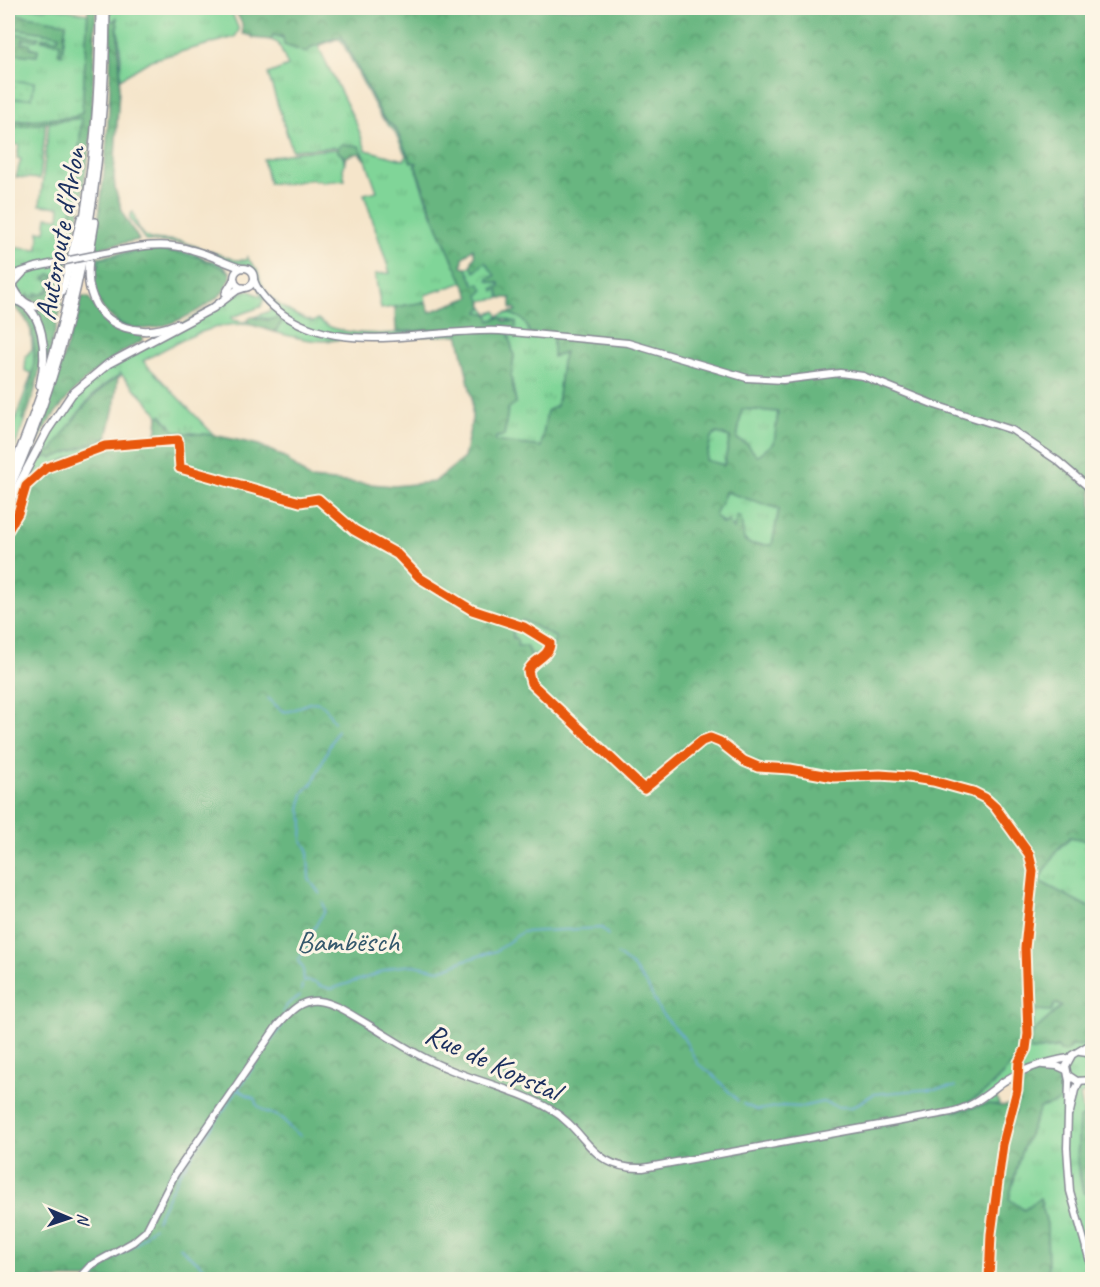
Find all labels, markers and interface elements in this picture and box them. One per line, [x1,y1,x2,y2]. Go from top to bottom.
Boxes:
street label: Autoroute d'Arlon [26,142,94,323]
park label: Bambësch [297,922,400,960]
street label: Rue de Kopstal [419,1014,571,1112]
north arrow [39,1188,99,1248]
text: N [73,1213,93,1227]

